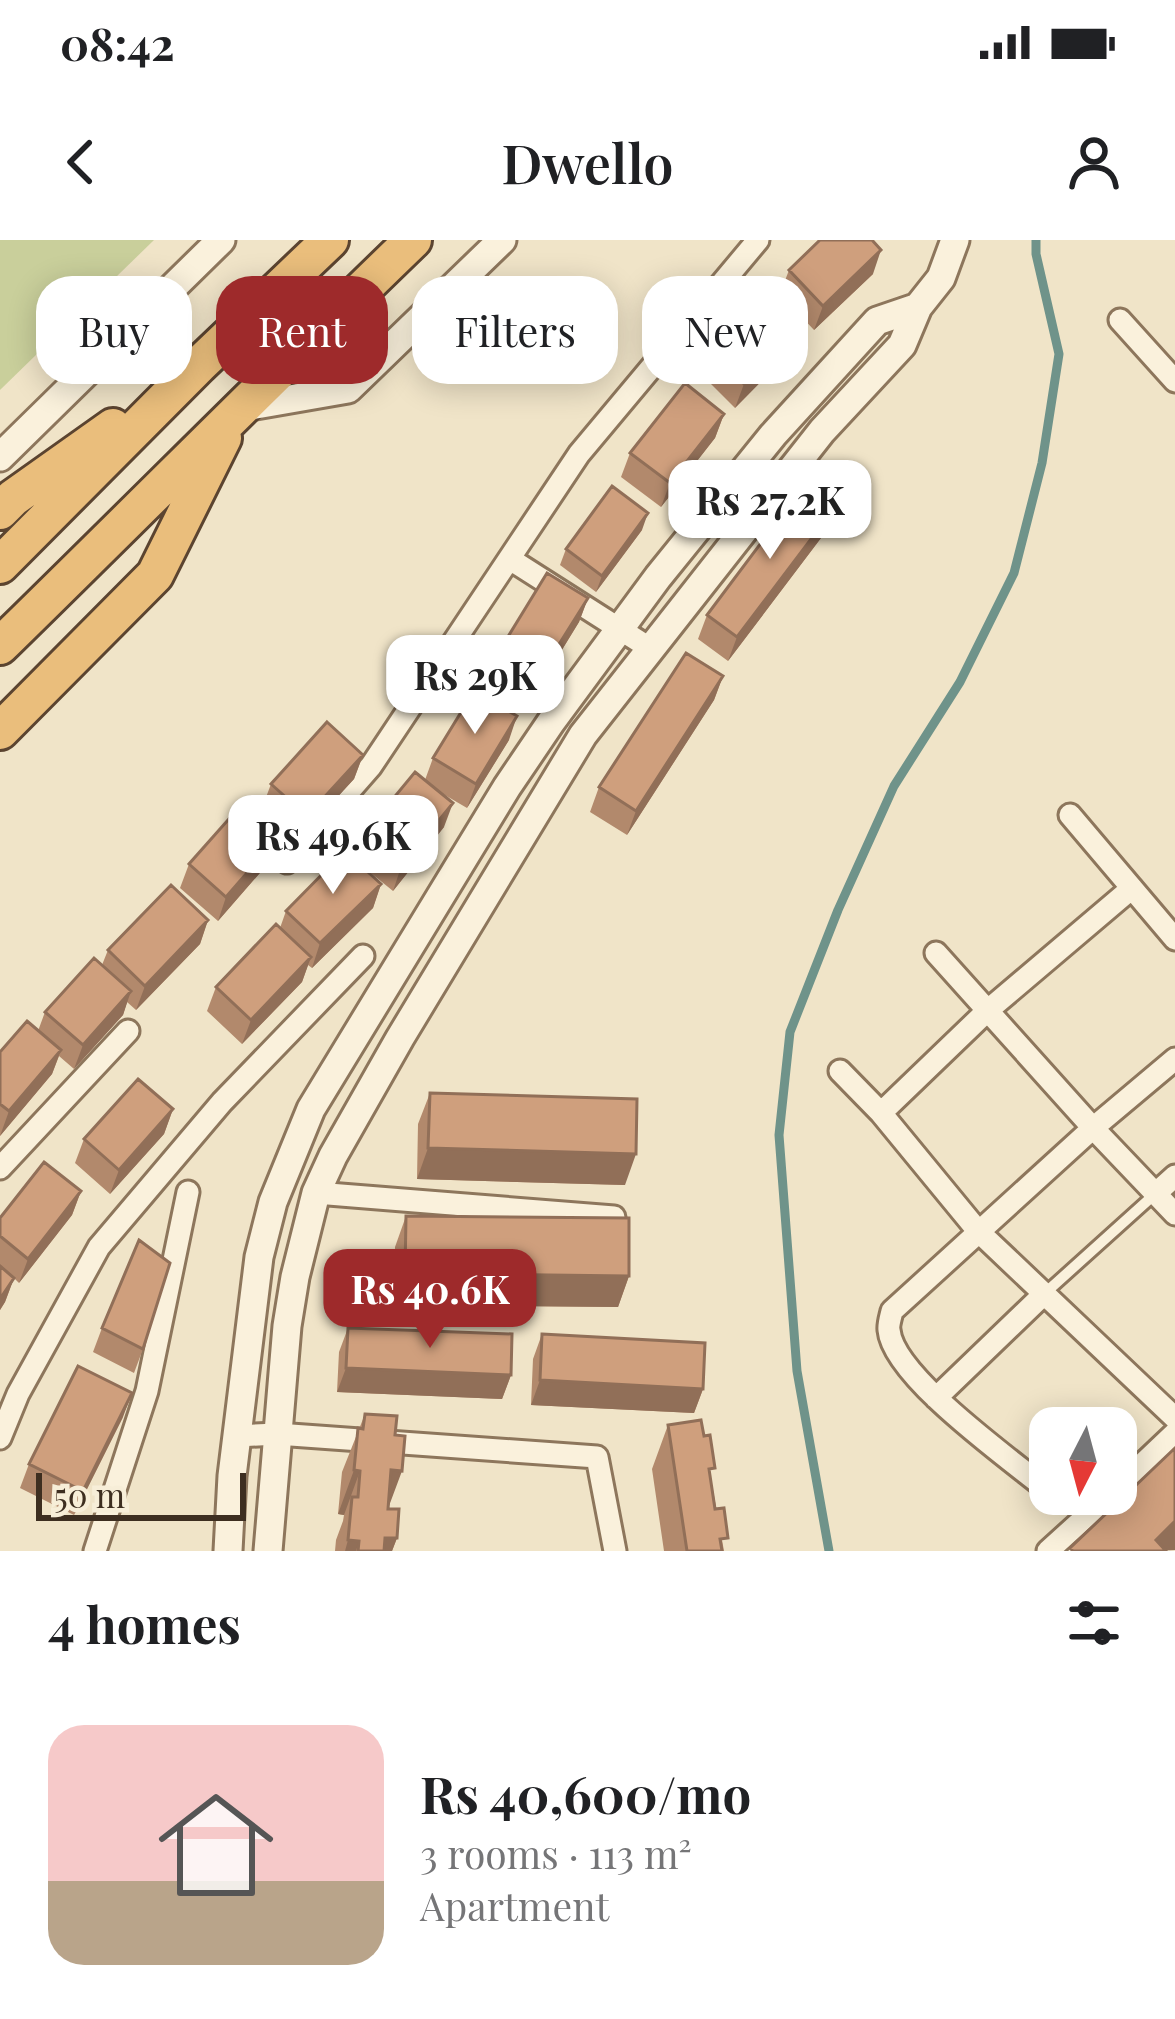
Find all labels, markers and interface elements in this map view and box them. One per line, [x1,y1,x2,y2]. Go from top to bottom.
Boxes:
text: 08:42 [60,12,175,72]
text: Dwello [501,126,674,198]
icon: back [48,129,114,195]
icon: person [1061,129,1127,195]
chip: Buy [36,276,192,384]
chip: Rent [216,276,388,384]
chip: Filters [412,276,618,384]
chip: New [642,276,808,384]
pin: Rs 27.2K [646,460,894,562]
text: Rs 27.2K [695,473,845,525]
pin: Rs 29K [377,635,573,737]
text: Rs 29K [413,648,537,700]
pin: Rs 49.6K [209,795,457,897]
text: Rs 49.6K [255,808,411,860]
pin: Rs 40.6K [306,1249,554,1351]
text: Rs 40.6K [350,1262,510,1314]
north arrow [1029,1407,1137,1515]
map controls [1029,1407,1137,1515]
scale bar [36,1467,246,1520]
text: 50 m [54,1472,125,1516]
text: 4 homes [48,1589,241,1657]
icon: filters [1061,1590,1127,1656]
text: Rs 40,600/mo [420,1759,751,1827]
icon: home [144,1773,288,1917]
text: 3 rooms · 113 m² [420,1827,692,1879]
text: Apartment [420,1879,609,1931]

